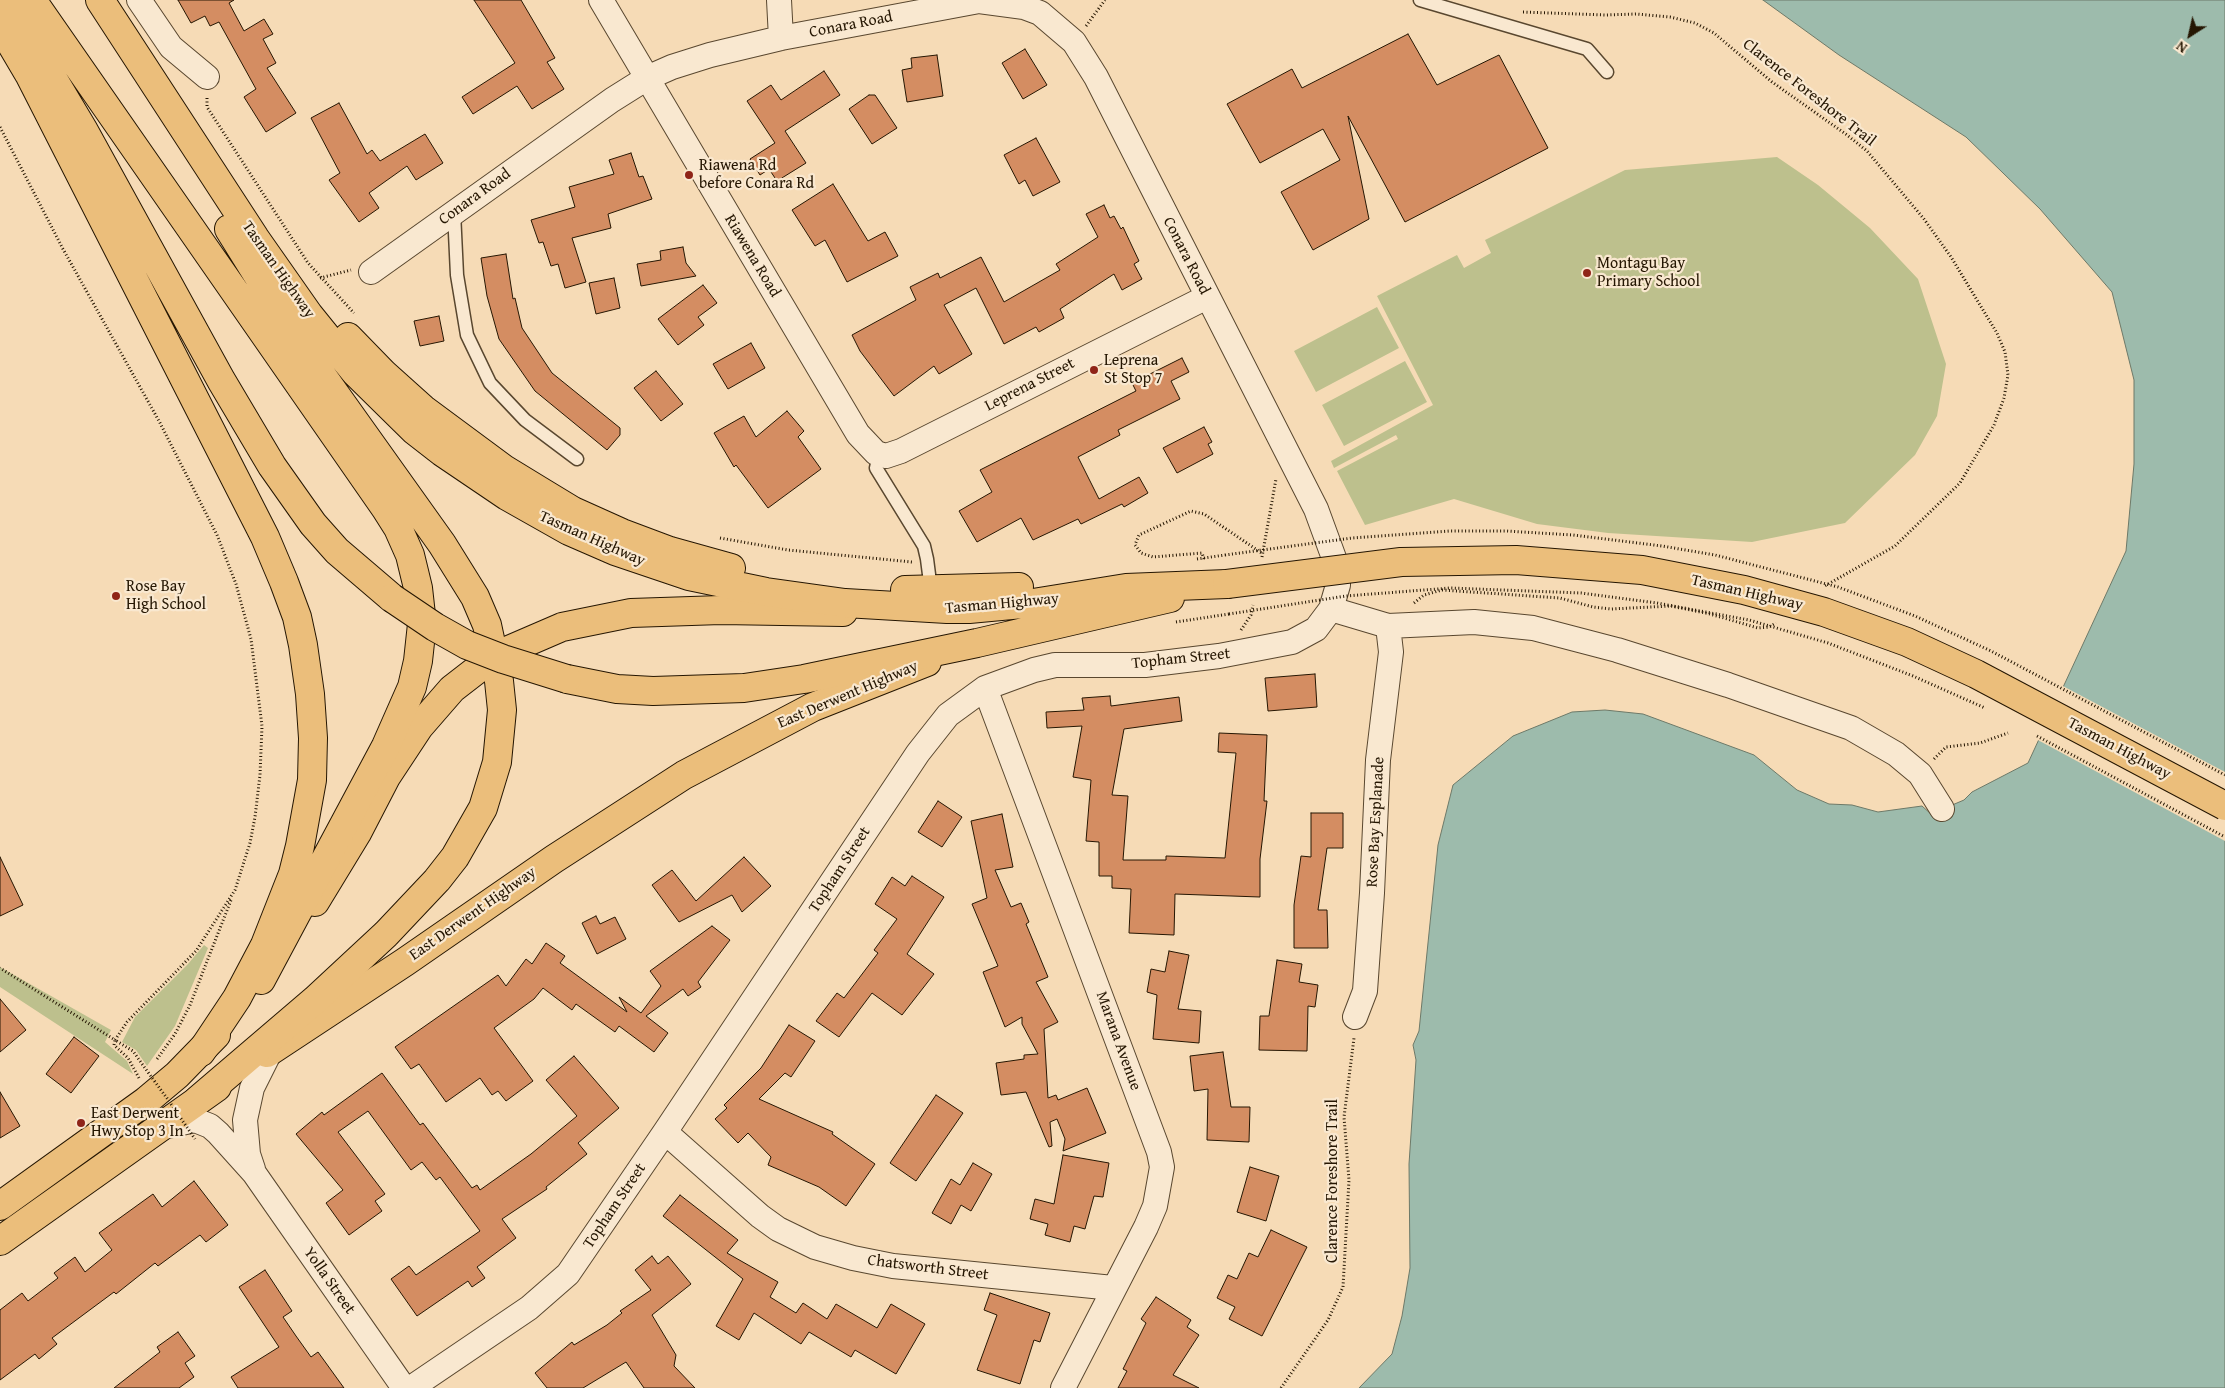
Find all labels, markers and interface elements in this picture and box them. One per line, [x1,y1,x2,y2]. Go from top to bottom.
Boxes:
street label: Conara Road [808,8,894,42]
north arrow [2165,10,2215,60]
street label: Clarence Foreshore Trail [1739,35,1879,151]
text: N [2172,36,2191,58]
place label: Riawena Rd before Conara Rd [699,156,814,194]
street label: Conara Road [435,164,515,230]
marker: Riawena Rd before Conara Rd [683,169,695,181]
street label: Riawena Road [720,211,784,301]
street label: Conara Road [1158,214,1214,298]
street label: Tasman Highway [237,218,319,322]
place label: Montagu Bay Primary School [1597,254,1700,292]
marker: Montagu Bay Primary School [1581,267,1593,279]
place label: Leprena St Stop 7 [1104,351,1162,389]
street label: Leprena Street [982,354,1078,416]
marker: Leprena St Stop 7 [1088,364,1100,376]
street label: Tasman Highway [536,507,648,571]
street label: Tasman Highway [1689,571,1805,615]
place label: Rose Bay High School [126,577,206,615]
street label: Tasman Highway [944,589,1060,619]
marker: Rose Bay High School [110,590,122,602]
street label: Topham Street [1131,644,1231,674]
street label: East Derwent Highway [775,657,921,733]
street label: Tasman Highway [2064,714,2174,784]
street label: Rose Bay Esplanade [1363,756,1389,888]
street label: Topham Street [805,823,875,917]
street label: East Derwent Highway [406,863,540,965]
street label: Marana Avenue [1091,989,1145,1093]
street label: Clarence Foreshore Trail [1323,1099,1343,1263]
place label: East Derwent Hwy Stop 3 In [91,1104,183,1142]
marker: East Derwent Hwy Stop 3 In [75,1117,87,1129]
street label: Topham Street [579,1160,651,1252]
street label: Yolla Street [299,1244,359,1318]
street label: Chatsworth Street [866,1251,990,1285]

